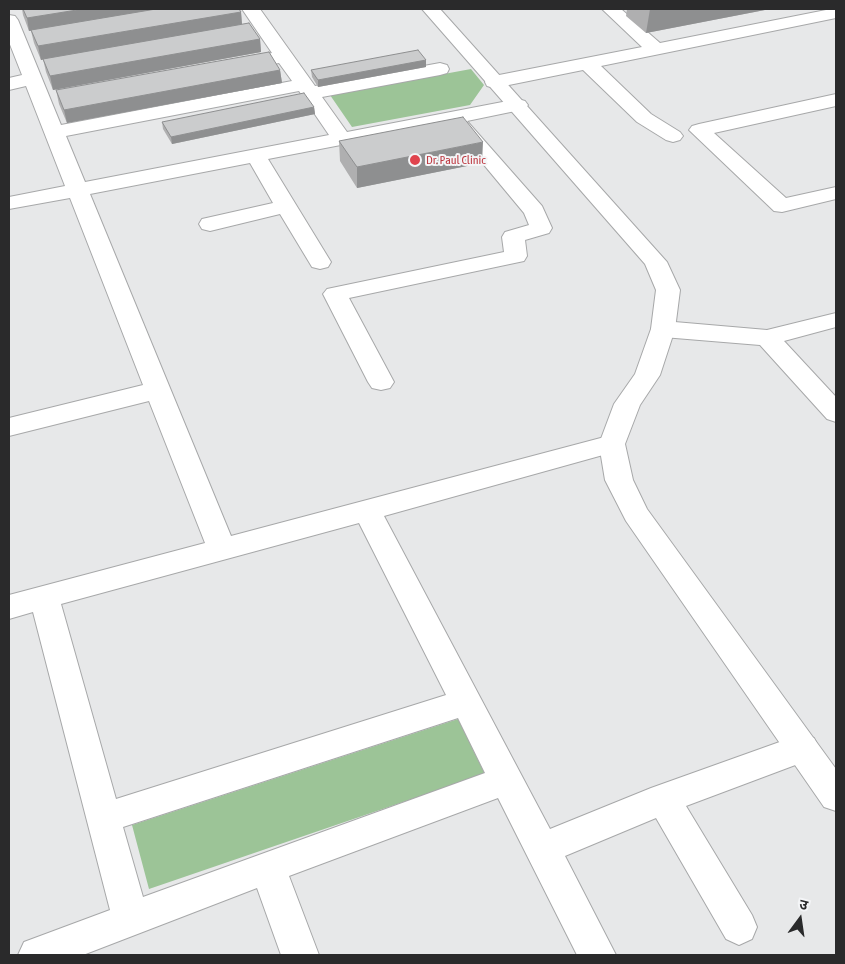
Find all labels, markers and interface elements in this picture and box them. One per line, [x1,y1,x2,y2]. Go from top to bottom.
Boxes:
marker: Dr. Paul Clinic [408,153,422,167]
place label: Dr. Paul Clinic [426,153,486,167]
north arrow [775,894,825,944]
text: उ [798,896,810,913]

